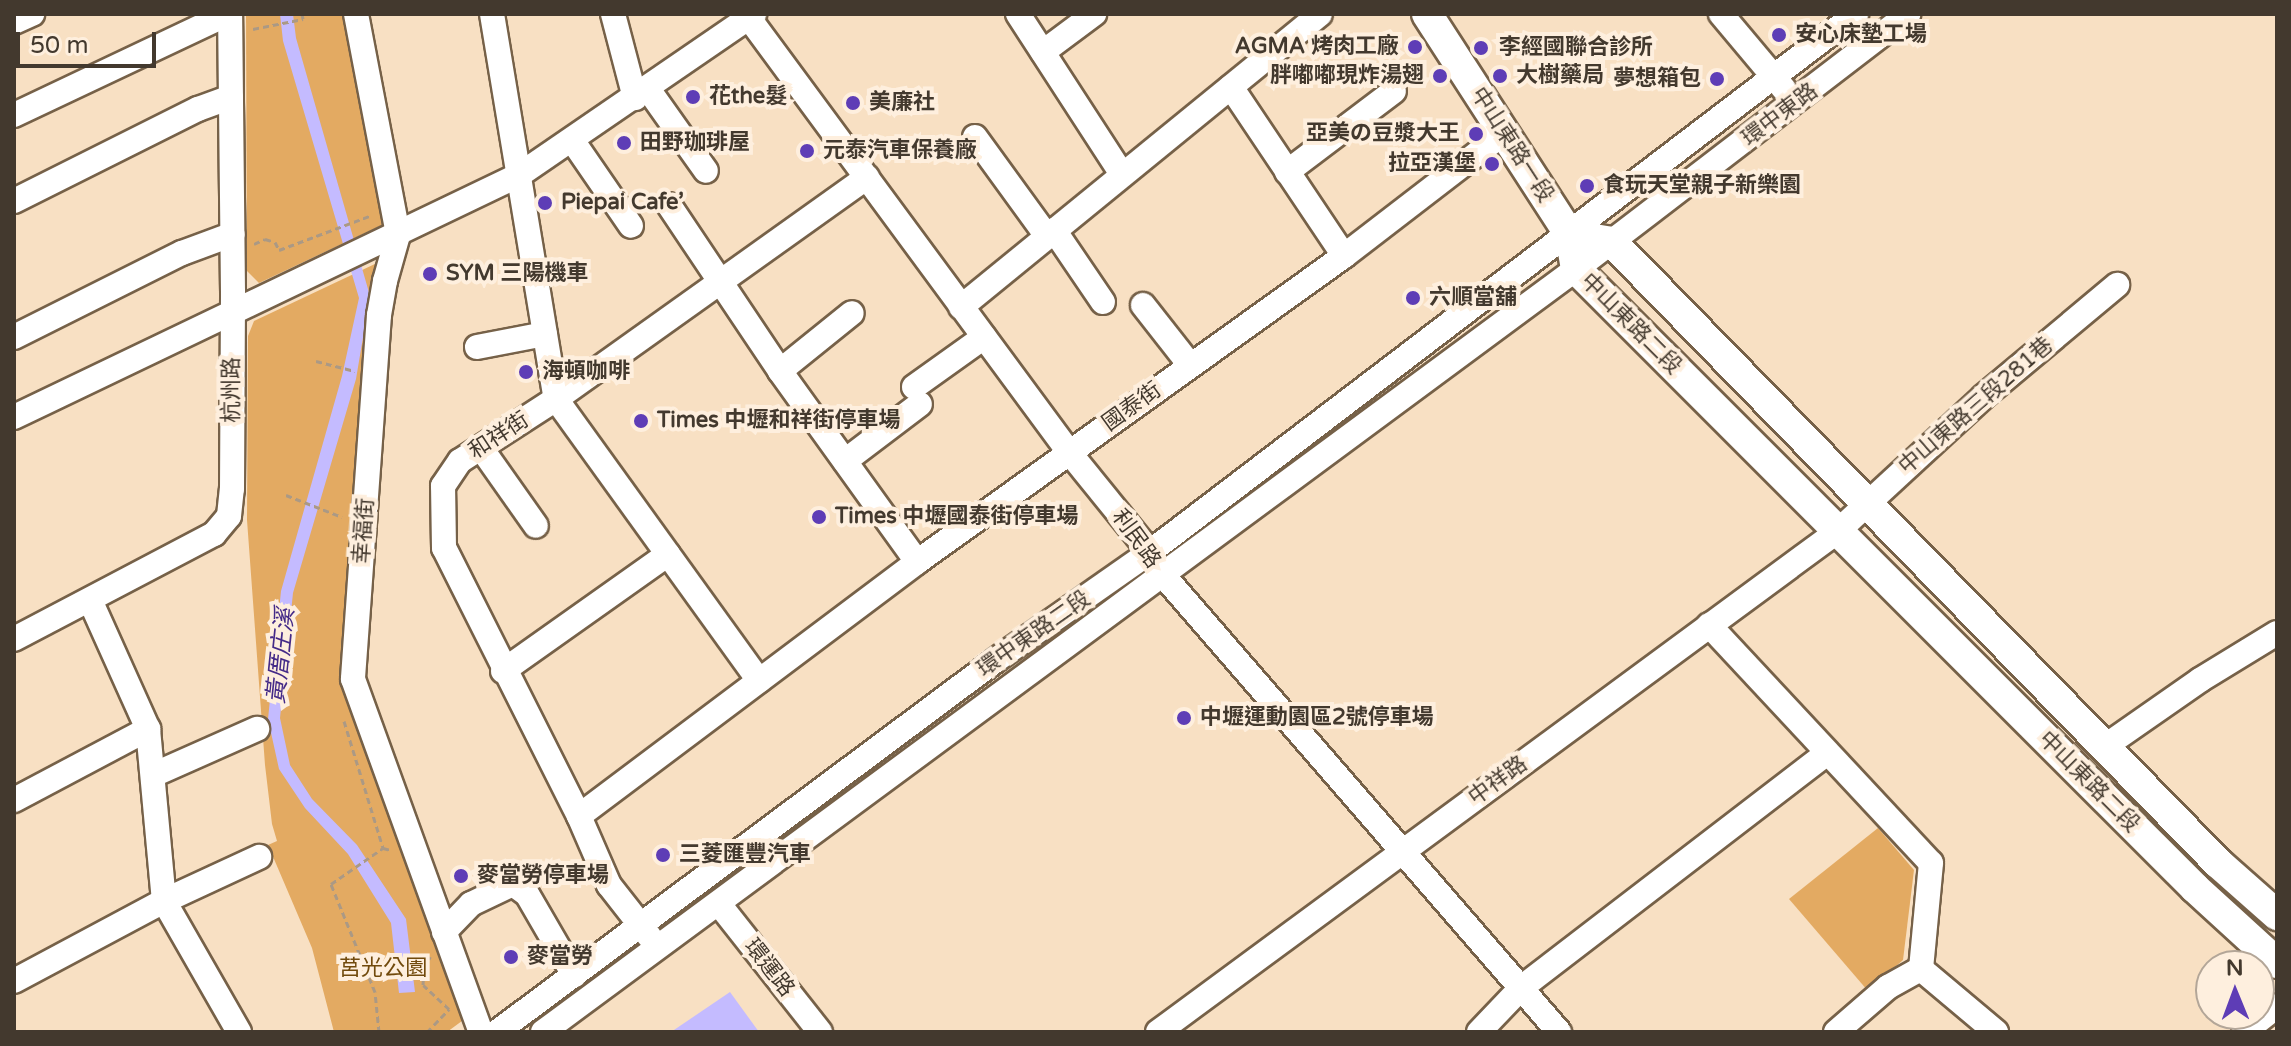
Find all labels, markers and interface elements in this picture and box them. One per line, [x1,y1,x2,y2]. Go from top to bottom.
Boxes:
scale bar [20,16,160,66]
place label: 安心床墊工場 [1795,22,1927,48]
marker: 安心床墊工場 [1770,26,1788,44]
text: 50 m [30,31,88,60]
place label: AGMA 烤肉工廠 [1235,34,1399,60]
place label: 李經國聯合診所 [1499,35,1653,61]
marker: 李經國聯合診所 [1470,37,1492,59]
marker: AGMA 烤肉工廠 [1406,38,1424,56]
place label: 胖嘟嘟現炸湯翅 [1270,63,1424,89]
place label: 大樹藥局 [1516,63,1604,89]
place label: 夢想箱包 [1613,66,1701,92]
marker: 胖嘟嘟現炸湯翅 [1431,67,1449,85]
marker: 大樹藥局 [1491,67,1509,85]
marker: 夢想箱包 [1708,70,1726,88]
street label: 環中東路 [1737,78,1823,152]
street label: 中山東路一段 [1465,82,1559,208]
place label: 花the髮 [709,84,787,110]
marker: 花the髮 [684,88,702,106]
place label: 美廉社 [869,90,935,116]
marker: 美廉社 [844,94,862,112]
place label: 亞美の豆漿大王 [1306,121,1460,147]
marker: 亞美の豆漿大王 [1467,125,1485,143]
place label: 田野珈琲屋 [640,130,750,156]
marker: 田野珈琲屋 [615,134,633,152]
place label: 元泰汽車保養廠 [823,138,977,164]
marker: 元泰汽車保養廠 [798,142,816,160]
place label: 拉亞漢堡 [1388,151,1476,177]
marker: 拉亞漢堡 [1483,155,1501,173]
place label: 食玩天堂親子新樂園 [1603,173,1801,199]
marker: 食玩天堂親子新樂園 [1578,177,1596,195]
place label: Piepai Cafe’ [561,190,684,216]
marker: Piepai Cafe’ [536,194,554,212]
place label: SYM 三陽機車 [446,261,588,287]
marker: SYM 三陽機車 [421,265,439,283]
street label: 中山東路二段 [1575,268,1687,380]
place label: 六順當舖 [1429,285,1517,311]
marker: 六順當舖 [1404,289,1422,307]
street label: 中山東路三段281巷 [1894,332,2058,480]
street label: 杭州路 [219,357,245,423]
place label: 海頓咖啡 [542,359,630,385]
marker: 海頓咖啡 [517,363,535,381]
street label: 國泰街 [1098,377,1166,437]
street label: 和祥街 [464,407,534,465]
place label: Times 中壢和祥街停車場 [657,408,901,434]
marker: Times 中壢和祥街停車場 [632,412,650,430]
street label: 幸福街 [349,497,379,565]
place label: Times 中壢國泰街停車場 [835,504,1079,530]
street label: 利民路 [1106,505,1166,573]
marker: Times 中壢國泰街停車場 [810,508,828,526]
street label: 環中東路二段 [972,585,1096,683]
water label: 黃厝庄溪 [262,607,300,705]
place label: 中壢運動園區2號停車場 [1200,705,1434,731]
marker: 中壢運動園區2號停車場 [1175,709,1193,727]
street label: 中山東路二段 [2033,726,2145,838]
street label: 中祥路 [1464,751,1532,811]
place label: 三菱匯豐汽車 [679,842,811,868]
marker: 三菱匯豐汽車 [654,846,672,864]
place label: 麥當勞停車場 [477,863,609,889]
marker: 麥當勞停車場 [452,867,470,885]
street label: 環運路 [738,934,800,1002]
place label: 麥當勞 [527,944,593,970]
marker: 麥當勞 [502,948,520,966]
north arrow [2195,950,2275,1030]
text: N [2226,955,2244,981]
park label: 莒光公園 [339,956,427,982]

